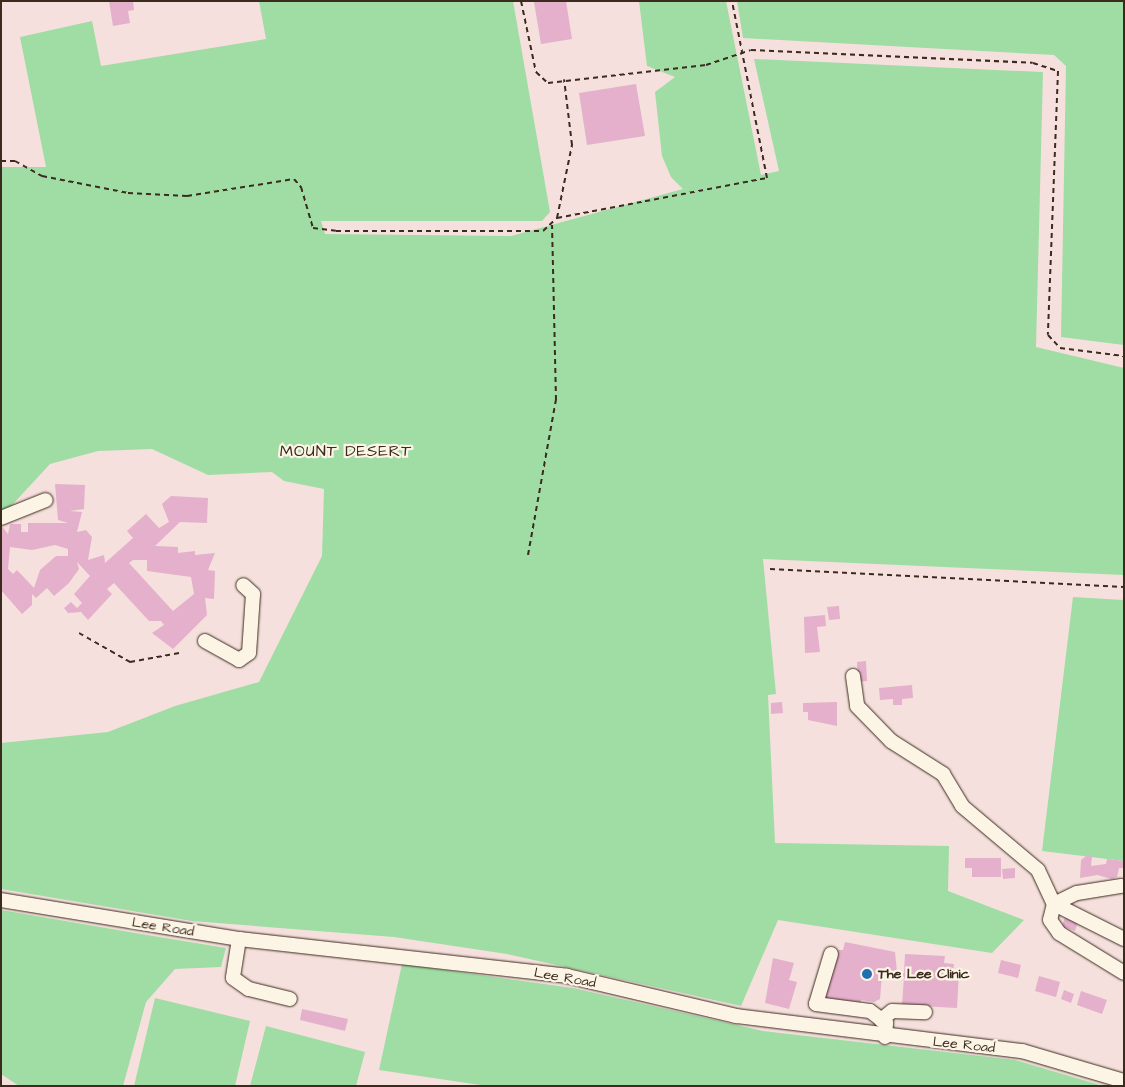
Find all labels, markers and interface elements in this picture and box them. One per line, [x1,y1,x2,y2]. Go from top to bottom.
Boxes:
district label: MOUNT DESERT [278,441,414,461]
street label: Lee Road [131,914,195,940]
street label: Lee Road [533,964,597,992]
place label: The Lee Clinic [878,966,969,982]
marker: The Lee Clinic [860,967,874,981]
street label: Lee Road [932,1033,996,1057]

